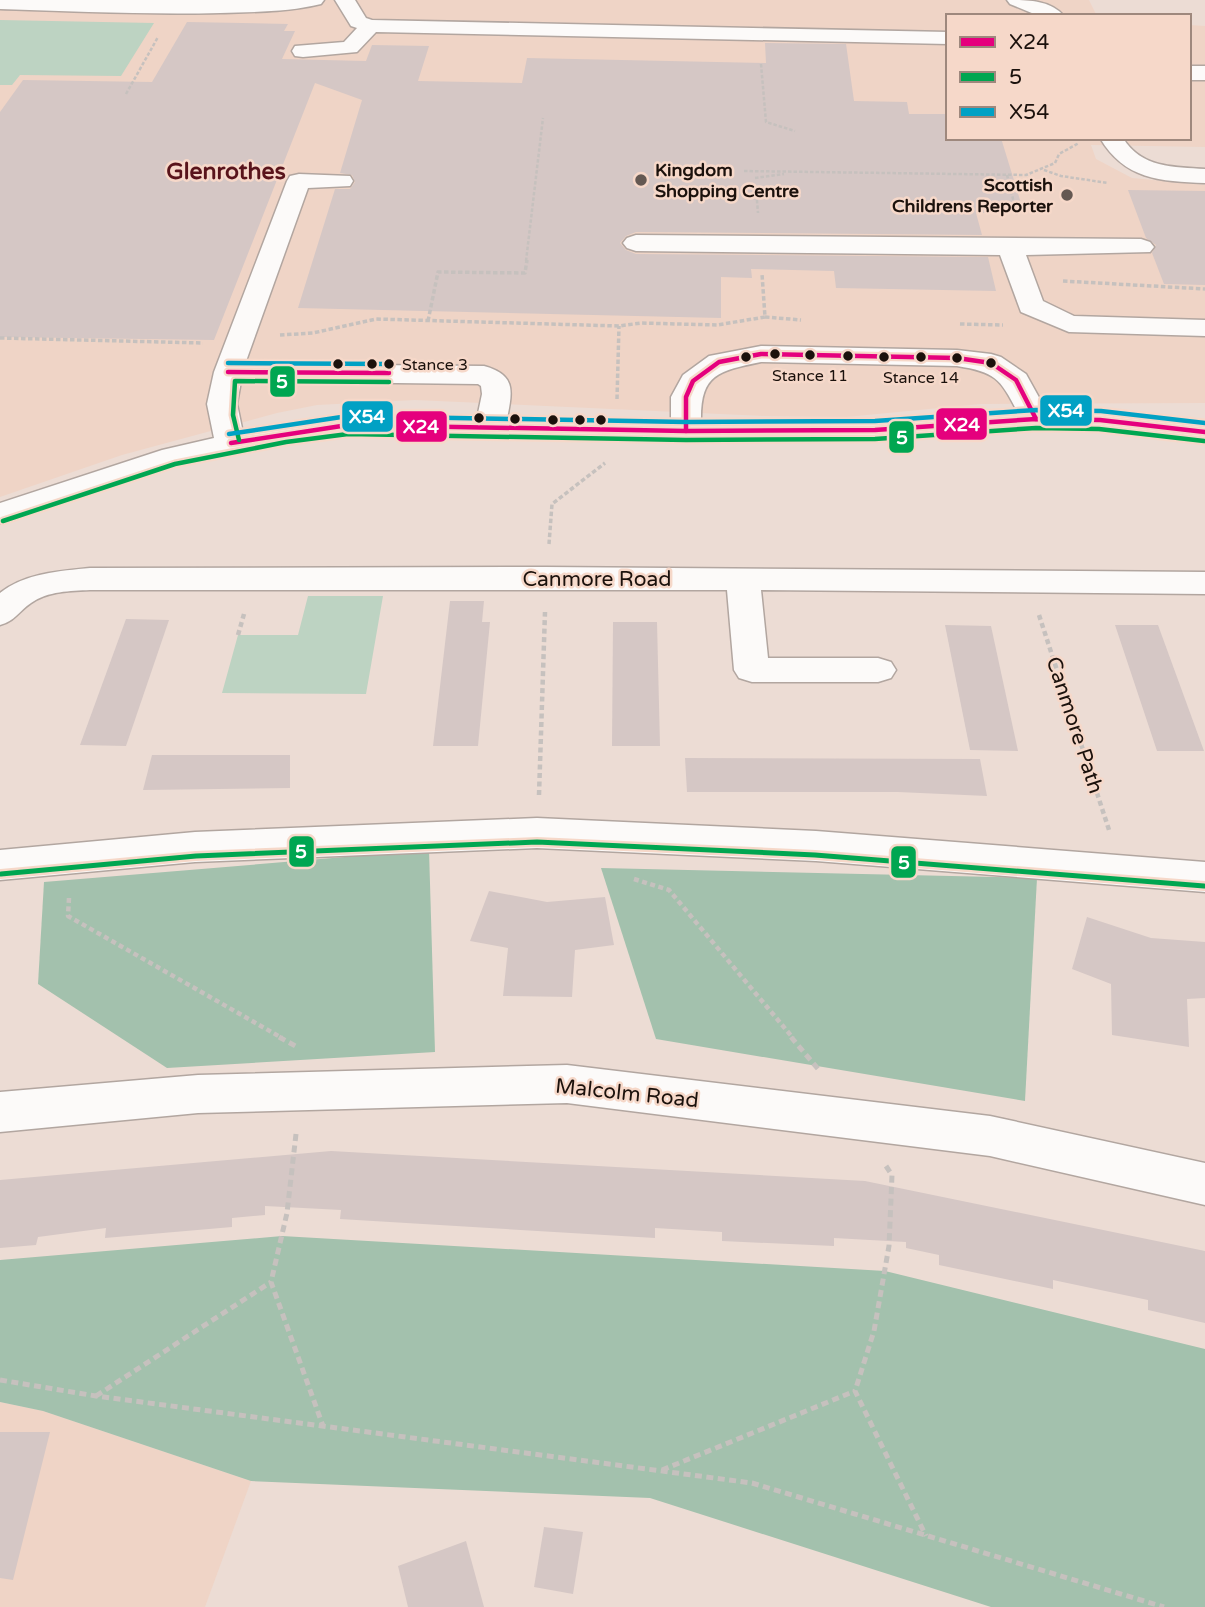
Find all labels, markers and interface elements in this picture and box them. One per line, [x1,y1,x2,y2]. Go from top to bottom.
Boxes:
legend [946,14,1191,140]
text: X24 [1009,30,1049,55]
text: 5 [1009,65,1022,90]
text: X54 [1009,100,1049,125]
district label: Glenrothes [166,158,286,186]
place label: Kingdom Shopping Centre [655,159,799,202]
marker: Kingdom Shopping Centre [633,172,649,188]
place label: Scottish Childrens Reporter [892,174,1054,217]
marker: Scottish Childrens Reporter [1059,187,1075,203]
unlabelled marker [768,347,782,361]
marker: Stance 11 [803,348,817,362]
unlabelled marker [841,349,855,363]
unlabelled marker [739,350,753,364]
unlabelled marker [877,350,891,364]
marker: Stance 14 [914,350,928,364]
unlabelled marker [950,351,964,365]
place label: Stance 3 [402,355,468,375]
unlabelled marker [984,356,998,370]
unlabelled marker [331,357,345,371]
unlabelled marker [365,357,379,371]
marker: Stance 3 [382,357,396,371]
line badge: 5 [269,365,296,398]
place label: Stance 11 [772,366,848,386]
place label: Stance 14 [883,368,959,388]
text: 5 [276,371,288,393]
line badge: X54 [1039,394,1093,427]
line badge: X54 [341,400,394,433]
text: X54 [1048,400,1084,422]
text: X54 [349,406,385,428]
line badge: X24 [935,407,988,441]
line badge: X24 [395,410,448,443]
unlabelled marker [472,411,486,425]
unlabelled marker [508,412,522,426]
unlabelled marker [546,413,560,427]
unlabelled marker [573,413,587,427]
unlabelled marker [594,413,608,427]
text: X24 [944,414,980,436]
text: X24 [403,416,439,438]
line badge: 5 [888,420,915,454]
text: 5 [896,427,908,449]
street label: Canmore Road [522,567,672,592]
street label: Canmore Path [1041,654,1108,797]
line badge: 5 [288,835,315,868]
text: 5 [295,841,307,863]
line badge: 5 [890,845,917,879]
text: 5 [898,852,910,874]
street label: Malcolm Road [554,1074,700,1113]

